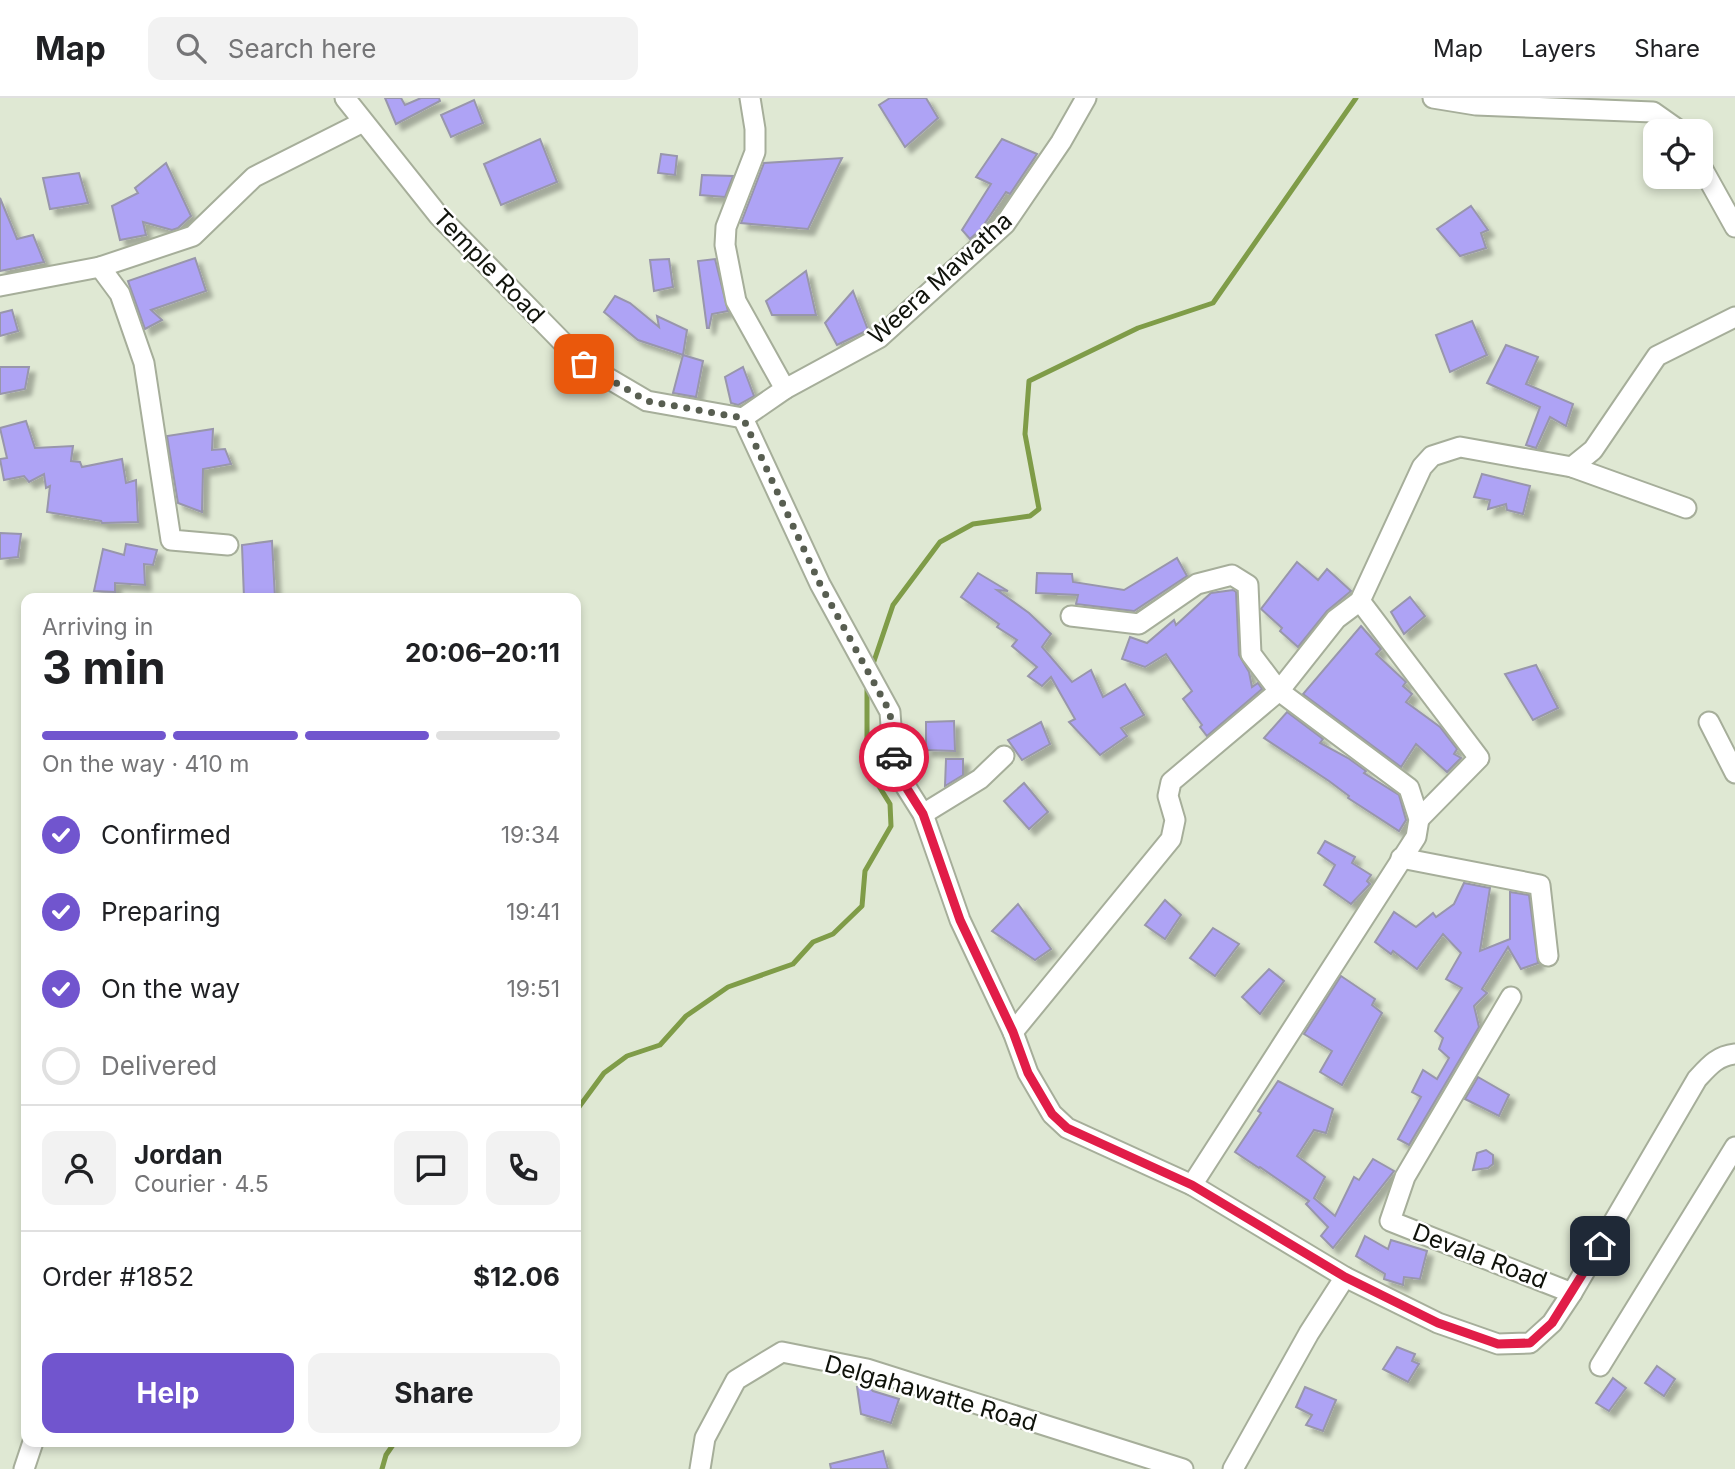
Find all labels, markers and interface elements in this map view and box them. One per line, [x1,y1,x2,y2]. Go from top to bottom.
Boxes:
search box [148,17,638,80]
text: Map [35,28,106,68]
icon: search [172,29,210,67]
text: Search here [228,33,376,64]
text: Map [1433,34,1483,63]
text: Layers [1521,34,1596,63]
text: Share [1634,34,1700,63]
map controls [1643,119,1713,189]
button: locate [1643,119,1713,189]
street label: Temple Road [427,203,551,329]
street label: Weera Mawatha [862,206,1018,350]
pin [554,334,614,394]
icon: bag [565,345,603,383]
text: Arriving in [42,613,153,641]
text: 20:06–20:11 [405,637,560,668]
text: 3 min [42,639,166,695]
courier [859,722,929,792]
icon: car [875,738,913,776]
text: On the way · 410 m [42,750,249,778]
icon: check [42,816,80,854]
text: Confirmed [101,819,231,850]
text: 19:34 [501,821,560,849]
icon: check [42,893,80,931]
text: Preparing [101,896,221,927]
text: 19:41 [506,898,560,926]
icon: check [42,970,80,1008]
text: On the way [101,973,240,1004]
text: 19:51 [506,975,560,1003]
text: Delivered [101,1050,217,1081]
button: person [42,1131,116,1205]
button: chat [394,1131,468,1205]
button: phone [486,1131,560,1205]
text: Jordan [134,1139,223,1170]
text: Courier · 4.5 [134,1170,269,1198]
pin [1570,1216,1630,1276]
street label: Devala Road [1409,1217,1551,1295]
icon: home [1581,1227,1619,1265]
text: Order #1852 [42,1261,194,1292]
text: $12.06 [473,1261,560,1292]
street label: Delgahawatte Road [821,1349,1041,1437]
button: Help [42,1353,294,1433]
button: Share [308,1353,560,1433]

